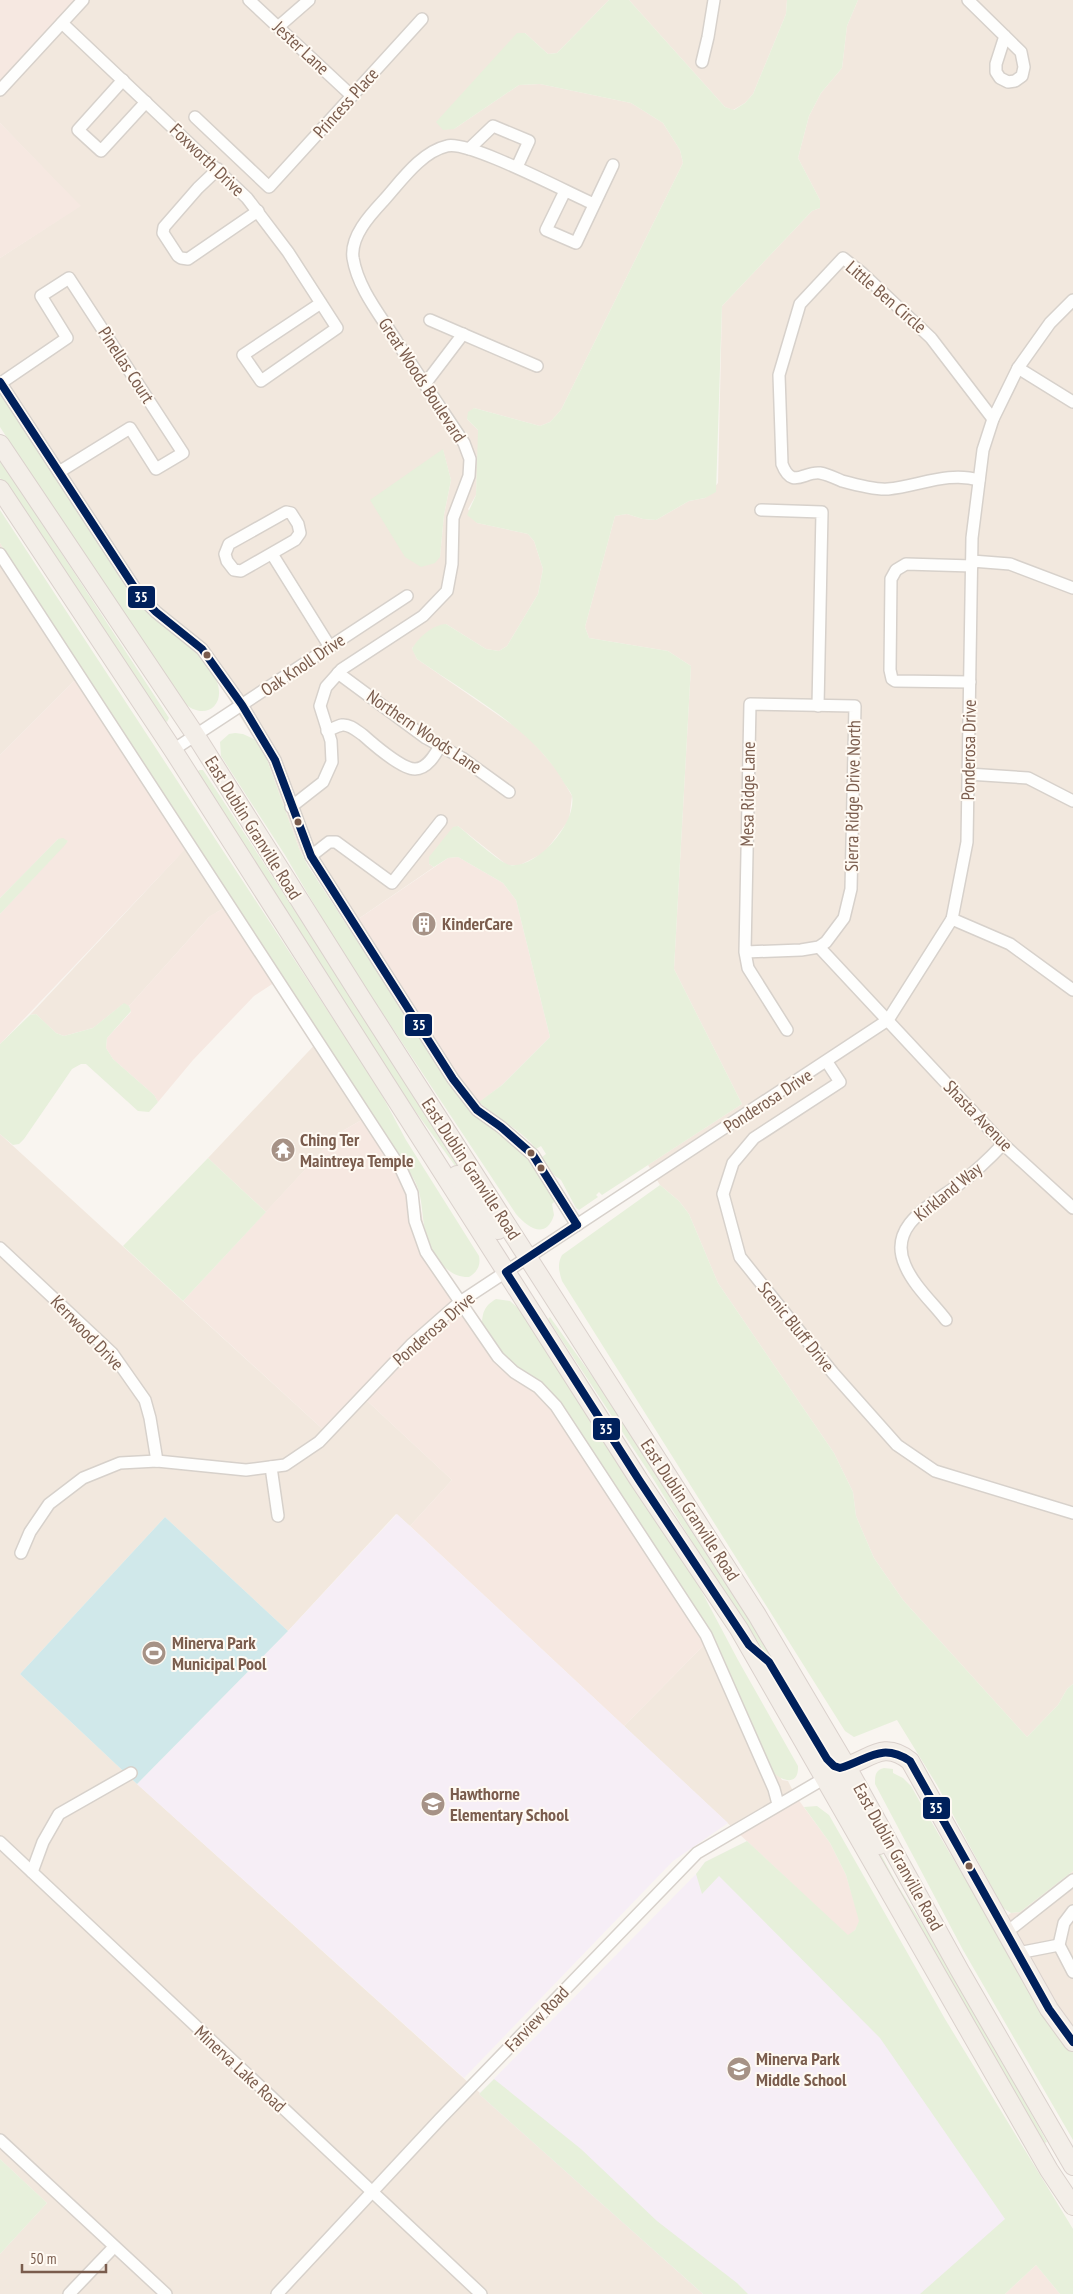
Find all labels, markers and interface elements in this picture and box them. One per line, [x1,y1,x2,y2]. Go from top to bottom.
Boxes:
street label: Jester Lane [268,15,334,79]
street label: Princess Place [308,63,383,143]
street label: Foxworth Drive [165,118,250,201]
street label: Little Ben Circle [841,255,931,338]
street label: Great Woods Boulevard [374,313,471,446]
street label: Pinellas Court [93,322,160,407]
line badge: 35 [127,585,156,609]
text: 35 [134,588,148,606]
street label: Oak Knoll Drive [256,628,349,701]
unlabelled marker [202,650,212,660]
street label: Northern Woods Lane [362,685,486,779]
street label: Ponderosa Drive [956,699,981,801]
street label: Sierra Ridge Drive North [840,720,865,872]
street label: Mesa Ridge Lane [735,741,760,847]
street label: East Dublin Granville Road [200,752,307,904]
unlabelled marker [293,817,303,827]
building icon: KinderCare [411,911,437,937]
place label: KinderCare [442,912,513,935]
line badge: 35 [404,1013,433,1037]
text: 35 [412,1016,426,1034]
street label: Ponderosa Drive [719,1063,816,1138]
street label: Shasta Avenue [939,1075,1018,1156]
street label: East Dublin Granville Road [417,1093,526,1244]
place label: Ching Ter Maintreya Temple [300,1128,414,1172]
temple icon: Ching Ter Maintreya Temple [270,1137,296,1163]
unlabelled marker [526,1148,536,1158]
street label: Kirkland Way [909,1157,986,1226]
unlabelled marker [536,1163,546,1173]
street label: Scenic Bluff Drive [753,1277,840,1376]
street label: Ponderosa Drive [388,1287,479,1370]
street label: Kerrwood Drive [46,1290,129,1375]
line badge: 35 [592,1417,621,1441]
text: 35 [599,1420,613,1438]
street label: East Dublin Granville Road [636,1434,745,1585]
place label: Minerva Park Municipal Pool [172,1631,267,1675]
sports icon: Minerva Park Municipal Pool [141,1640,167,1666]
street label: East Dublin Granville Road [848,1779,948,1934]
place label: Hawthorne Elementary School [450,1782,569,1826]
school or university icon: Hawthorne Elementary School [420,1791,446,1817]
line badge: 35 [922,1796,951,1820]
text: 35 [929,1799,943,1817]
unlabelled marker [964,1861,974,1871]
street label: Farview Road [500,1981,574,2056]
street label: Minerva Lake Road [190,2020,291,2117]
place label: Minerva Park Middle School [756,2047,847,2091]
school or university icon: Minerva Park Middle School [726,2056,752,2082]
scale bar [22,2242,106,2274]
text: 50 m [30,2249,56,2268]

